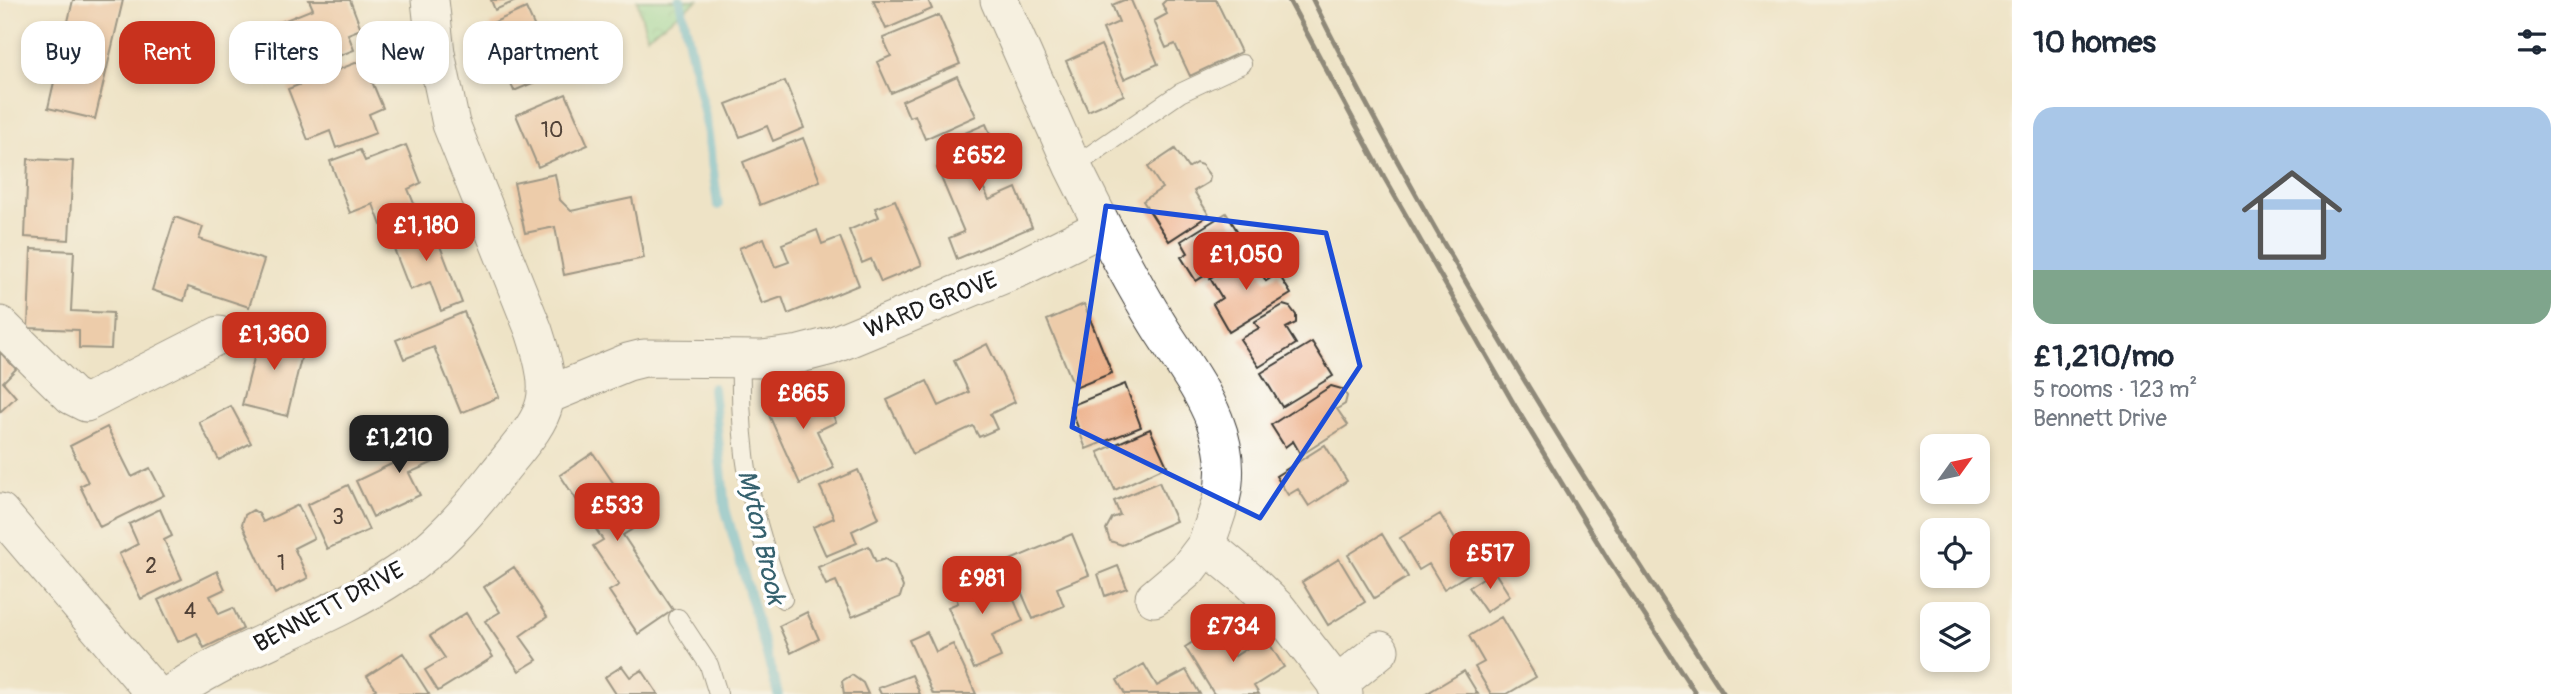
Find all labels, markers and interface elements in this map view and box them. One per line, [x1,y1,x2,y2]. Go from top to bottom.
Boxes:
chip: Buy [21,21,105,84]
chip: Rent [119,21,215,84]
chip: Filters [229,21,342,84]
chip: New [356,21,449,84]
chip: Apartment [463,21,623,84]
icon: filters [2513,23,2551,61]
text: 10 homes [2033,24,2156,61]
house number: 10 [541,117,563,144]
pin: £652 [938,134,1020,193]
text: £652 [952,141,1006,170]
icon: home [2229,152,2355,278]
pin: £1,180 [369,204,483,263]
text: £1,180 [393,211,459,240]
pin: £1,050 [1189,232,1303,292]
text: £1,050 [1209,240,1283,269]
street label: WARD GROVE [860,265,1002,345]
pin: £1,360 [217,312,331,372]
text: £1,360 [238,320,310,349]
text: £1,210/mo [2033,338,2174,375]
pin: £865 [762,372,844,431]
text: 5 rooms · 123 m² [2033,375,2197,404]
text: £865 [777,379,829,408]
text: Bennett Drive [2033,404,2167,433]
pin: £1,210 [342,416,456,475]
text: £1,210 [365,423,433,452]
north arrow [1920,434,1990,504]
map controls [1920,434,1990,672]
water label: Myton Brook [730,467,792,609]
pin: £533 [576,484,658,543]
text: £533 [591,491,643,520]
house number: 3 [332,504,344,531]
button: locate [1920,518,1990,588]
pin: £517 [1449,532,1531,591]
text: £517 [1466,539,1514,568]
house number: 1 [277,550,285,577]
house number: 2 [145,553,157,580]
street label: BENNETT DRIVE [249,555,409,659]
pin: £981 [941,556,1023,616]
text: £981 [958,564,1006,593]
house number: 4 [184,598,196,625]
button: layers [1920,602,1990,672]
pin: £734 [1192,604,1274,664]
text: £734 [1206,612,1260,641]

